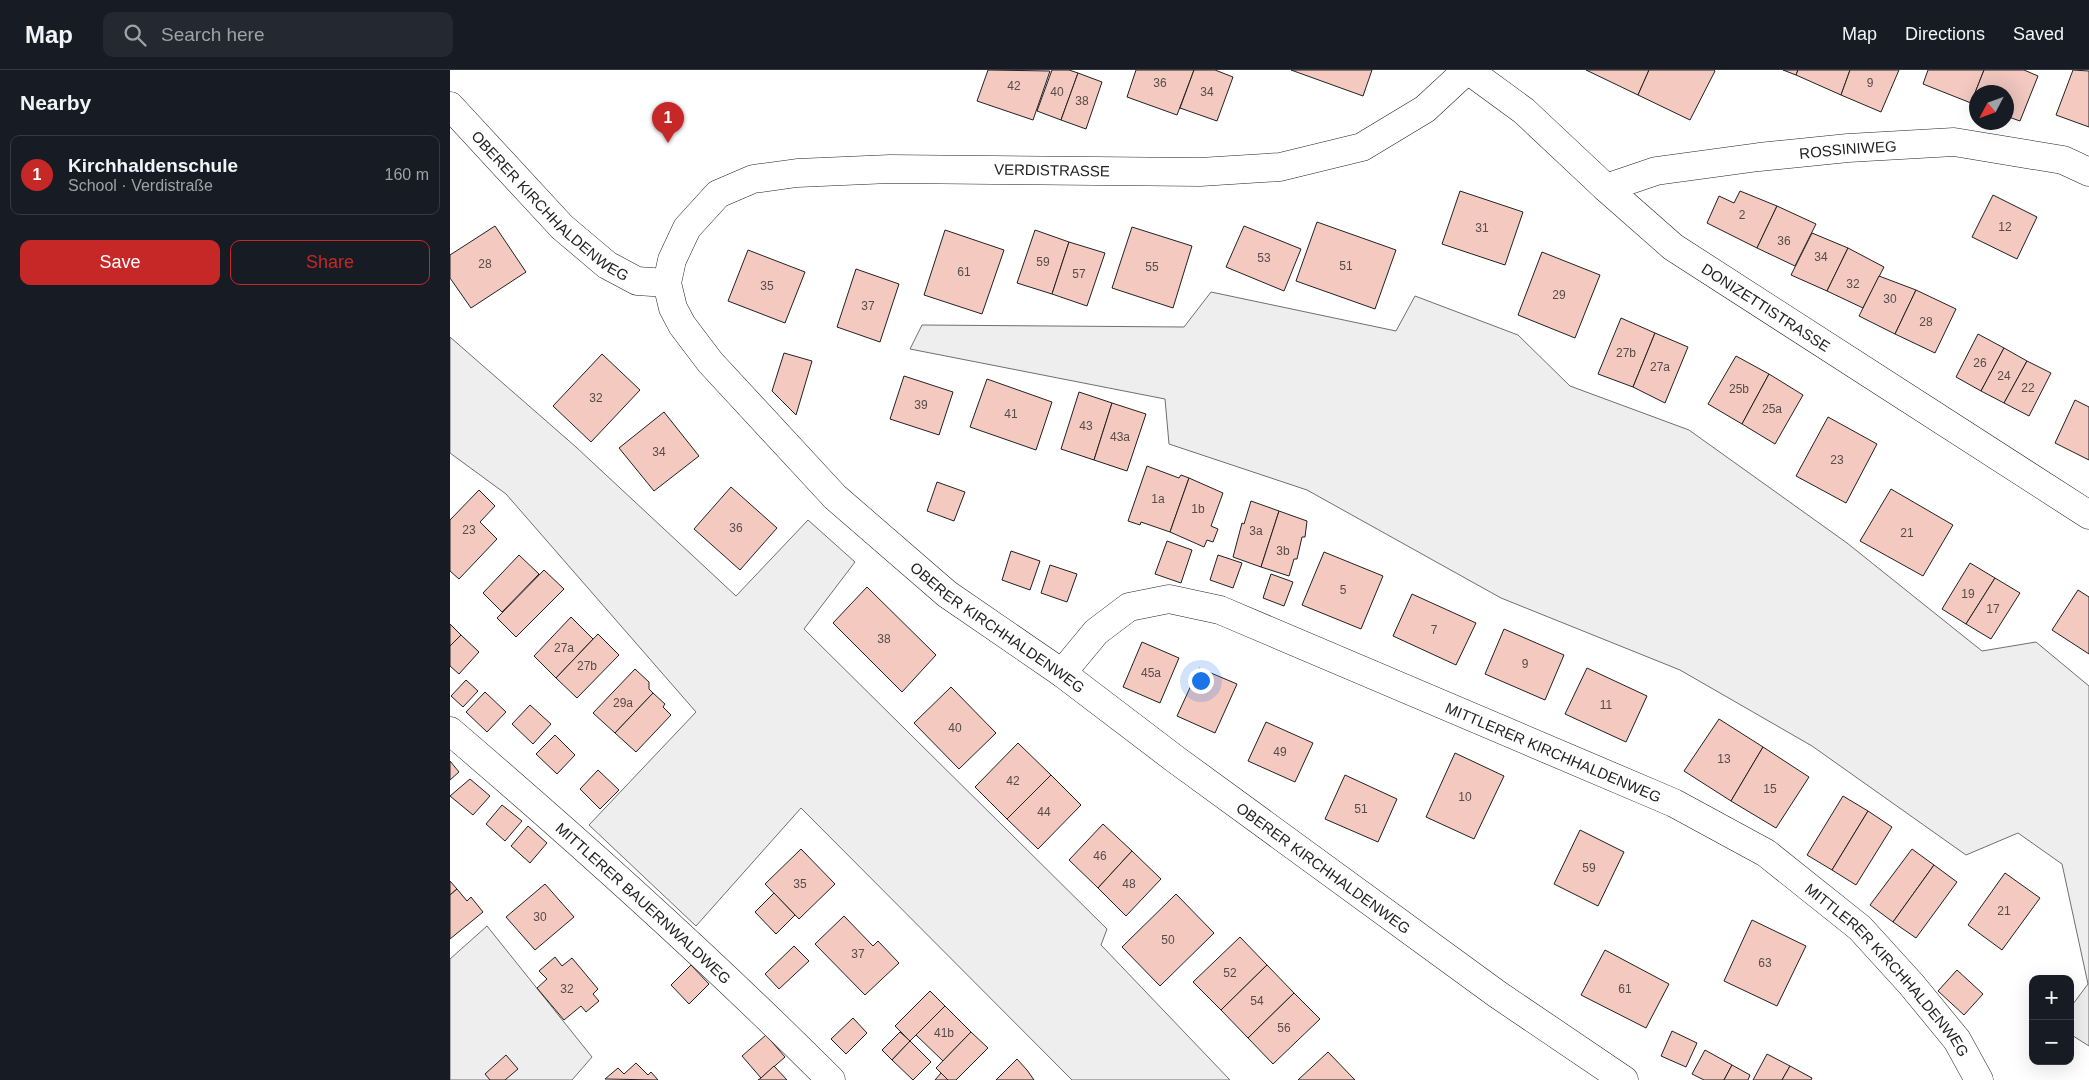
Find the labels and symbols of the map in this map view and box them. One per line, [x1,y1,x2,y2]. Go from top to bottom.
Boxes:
house number: 36 [1153,76,1167,90]
house number: 9 [1867,76,1874,90]
house number: 42 [1007,79,1021,93]
house number: 40 [1050,85,1064,99]
house number: 34 [1200,85,1214,99]
north arrow [1969,85,2014,130]
house number: 38 [1075,94,1089,108]
pin: 1 [652,102,684,143]
street label: OBERER KIRCHHALDENWEG [469,127,632,284]
street label: ROSSINIWEG [1798,137,1897,161]
street label: VERDISTRASSE [994,160,1110,180]
house number: 2 [1739,208,1746,222]
house number: 12 [1998,220,2012,234]
house number: 31 [1475,221,1489,235]
house number: 36 [1777,234,1791,248]
house number: 34 [1814,250,1828,264]
house number: 53 [1257,251,1271,265]
house number: 59 [1036,255,1050,269]
house number: 28 [478,257,492,271]
house number: 51 [1339,259,1353,273]
street label: DONIZETTISTRASSE [1699,259,1834,355]
house number: 55 [1145,260,1159,274]
house number: 61 [957,265,971,279]
house number: 57 [1072,267,1086,281]
house number: 32 [1846,277,1860,291]
house number: 35 [760,279,774,293]
house number: 29 [1552,288,1566,302]
house number: 30 [1883,292,1897,306]
house number: 37 [861,299,875,313]
house number: 28 [1919,315,1933,329]
house number: 27b [1616,346,1636,360]
house number: 26 [1973,356,1987,370]
house number: 27a [1650,360,1670,374]
house number: 24 [1997,369,2011,383]
house number: 22 [2021,381,2035,395]
house number: 25b [1729,382,1749,396]
house number: 32 [589,391,603,405]
house number: 39 [914,398,928,412]
house number: 25a [1762,402,1782,416]
house number: 41 [1004,407,1018,421]
house number: 43 [1079,419,1093,433]
house number: 43a [1110,430,1130,444]
house number: 34 [652,445,666,459]
house number: 23 [1830,453,1844,467]
house number: 1a [1151,492,1165,506]
house number: 1b [1191,502,1205,516]
house number: 36 [729,521,743,535]
house number: 23 [462,523,476,537]
house number: 3a [1249,524,1263,538]
house number: 21 [1900,526,1914,540]
house number: 3b [1276,544,1290,558]
street label: OBERER KIRCHHALDENWEG [907,558,1088,696]
house number: 5 [1340,583,1347,597]
house number: 19 [1961,587,1975,601]
house number: 17 [1986,602,2000,616]
house number: 7 [1431,623,1438,637]
house number: 38 [877,632,891,646]
house number: 27a [554,641,574,655]
house number: 9 [1522,657,1529,671]
house number: 27b [577,659,597,673]
house number: 45a [1141,666,1161,680]
your location [1188,668,1214,694]
house number: 29a [613,696,633,710]
street label: MITTLERER KIRCHHALDENWEG [1443,698,1664,805]
house number: 11 [1600,698,1613,712]
house number: 40 [948,721,962,735]
house number: 49 [1273,745,1287,759]
house number: 13 [1717,752,1731,766]
house number: 42 [1006,774,1020,788]
house number: 15 [1763,782,1777,796]
house number: 10 [1458,790,1472,804]
street label: OBERER KIRCHHALDENWEG [1233,798,1414,937]
house number: 51 [1354,802,1368,816]
house number: 44 [1037,805,1051,819]
street label: MITTLERER BAUERNWALDWEG [553,819,735,987]
house number: 46 [1093,849,1107,863]
house number: 59 [1582,861,1596,875]
house number: 35 [793,877,807,891]
house number: 48 [1122,877,1136,891]
street label: MITTLERER KIRCHHALDENWEG [1802,879,1973,1059]
house number: 21 [1997,904,2011,918]
house number: 30 [533,910,547,924]
house number: 50 [1161,933,1175,947]
house number: 37 [851,947,865,961]
house number: 63 [1758,956,1772,970]
house number: 52 [1223,966,1237,980]
house number: 32 [560,982,574,996]
house number: 61 [1618,982,1632,996]
house number: 54 [1250,994,1264,1008]
house number: 56 [1277,1021,1291,1035]
house number: 41b [934,1026,954,1040]

